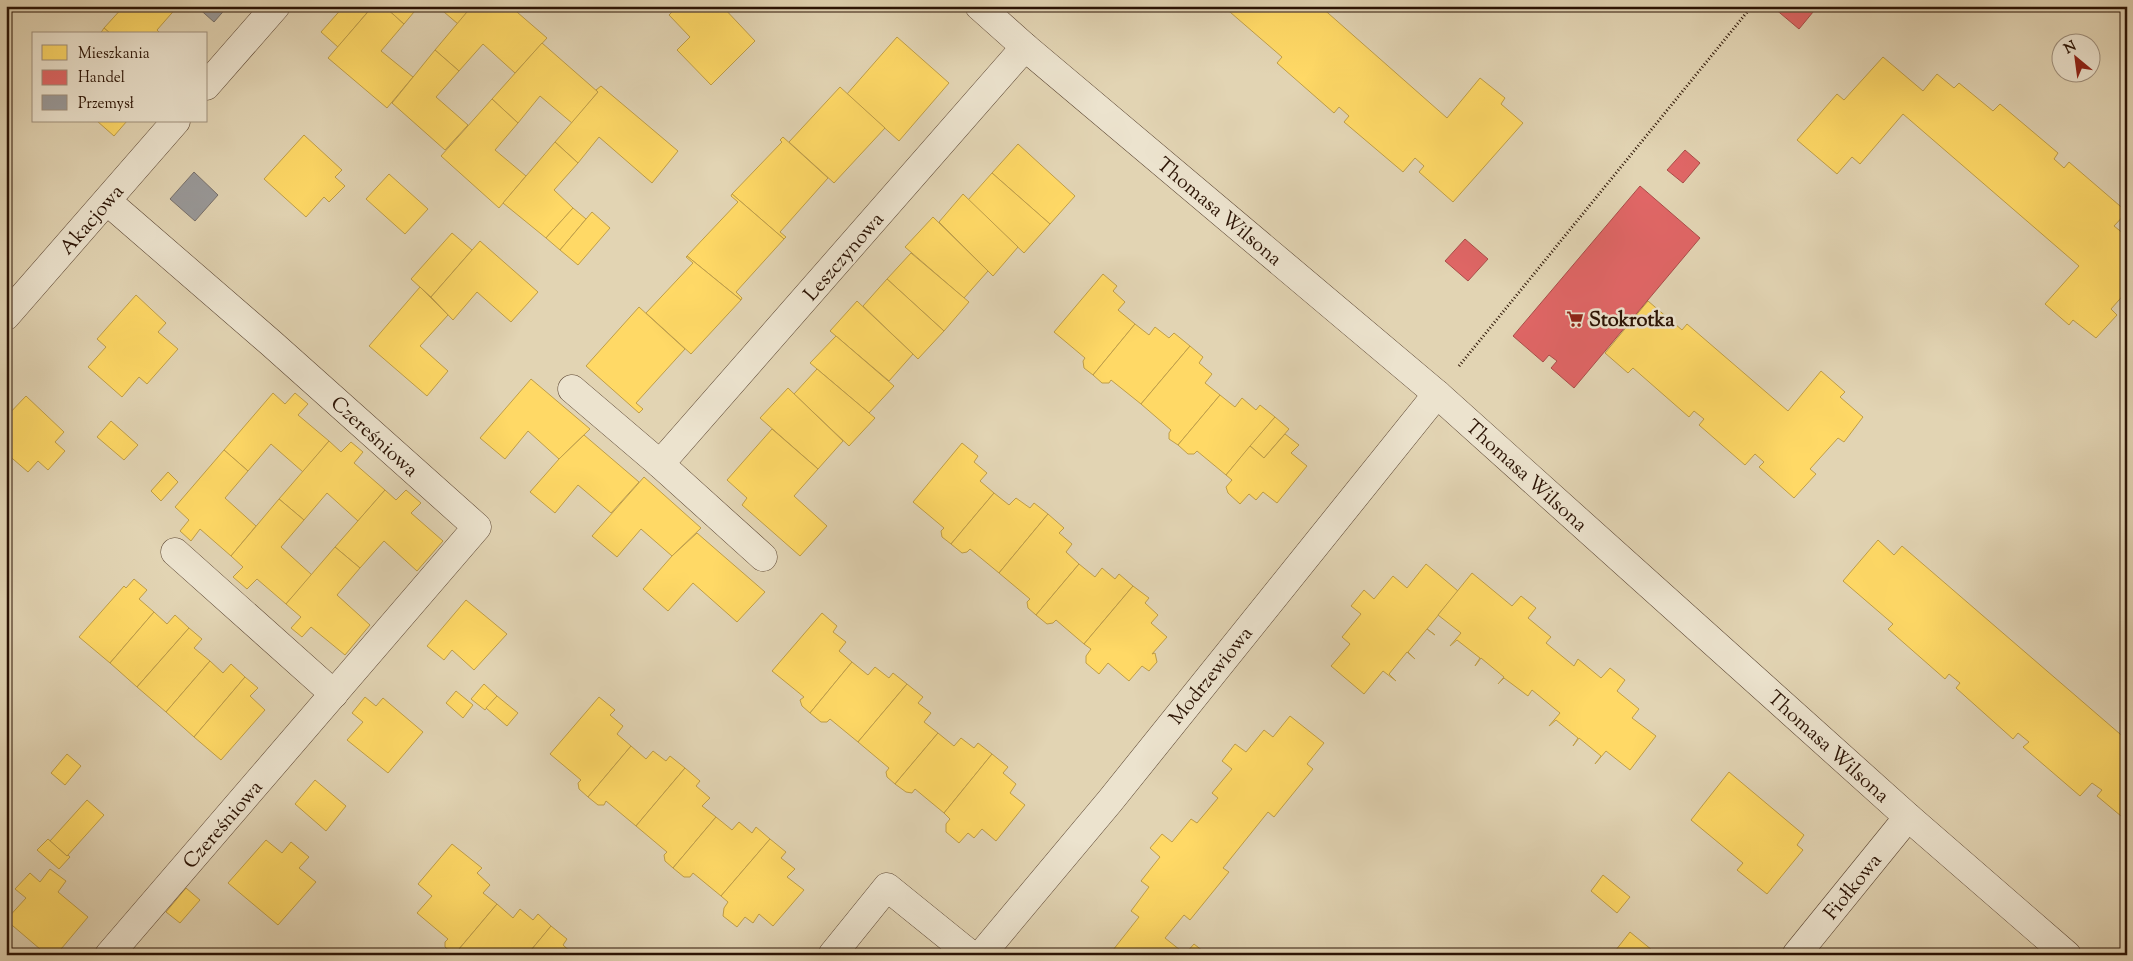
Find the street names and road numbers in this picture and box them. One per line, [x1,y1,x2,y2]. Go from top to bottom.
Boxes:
street label: Thomasa Wilsona [1149,152,1287,274]
street label: Akacjowa [54,179,132,262]
street label: Leszczynowa [798,207,892,308]
street label: Czereśniowa [323,390,424,485]
street label: Thomasa Wilsona [1458,414,1593,540]
street label: Modrzewiowa [1163,621,1261,732]
street label: Thomasa Wilsona [1760,685,1895,811]
street label: Czereśniowa [177,775,271,876]
street label: Fiołkowa [1818,848,1890,927]

